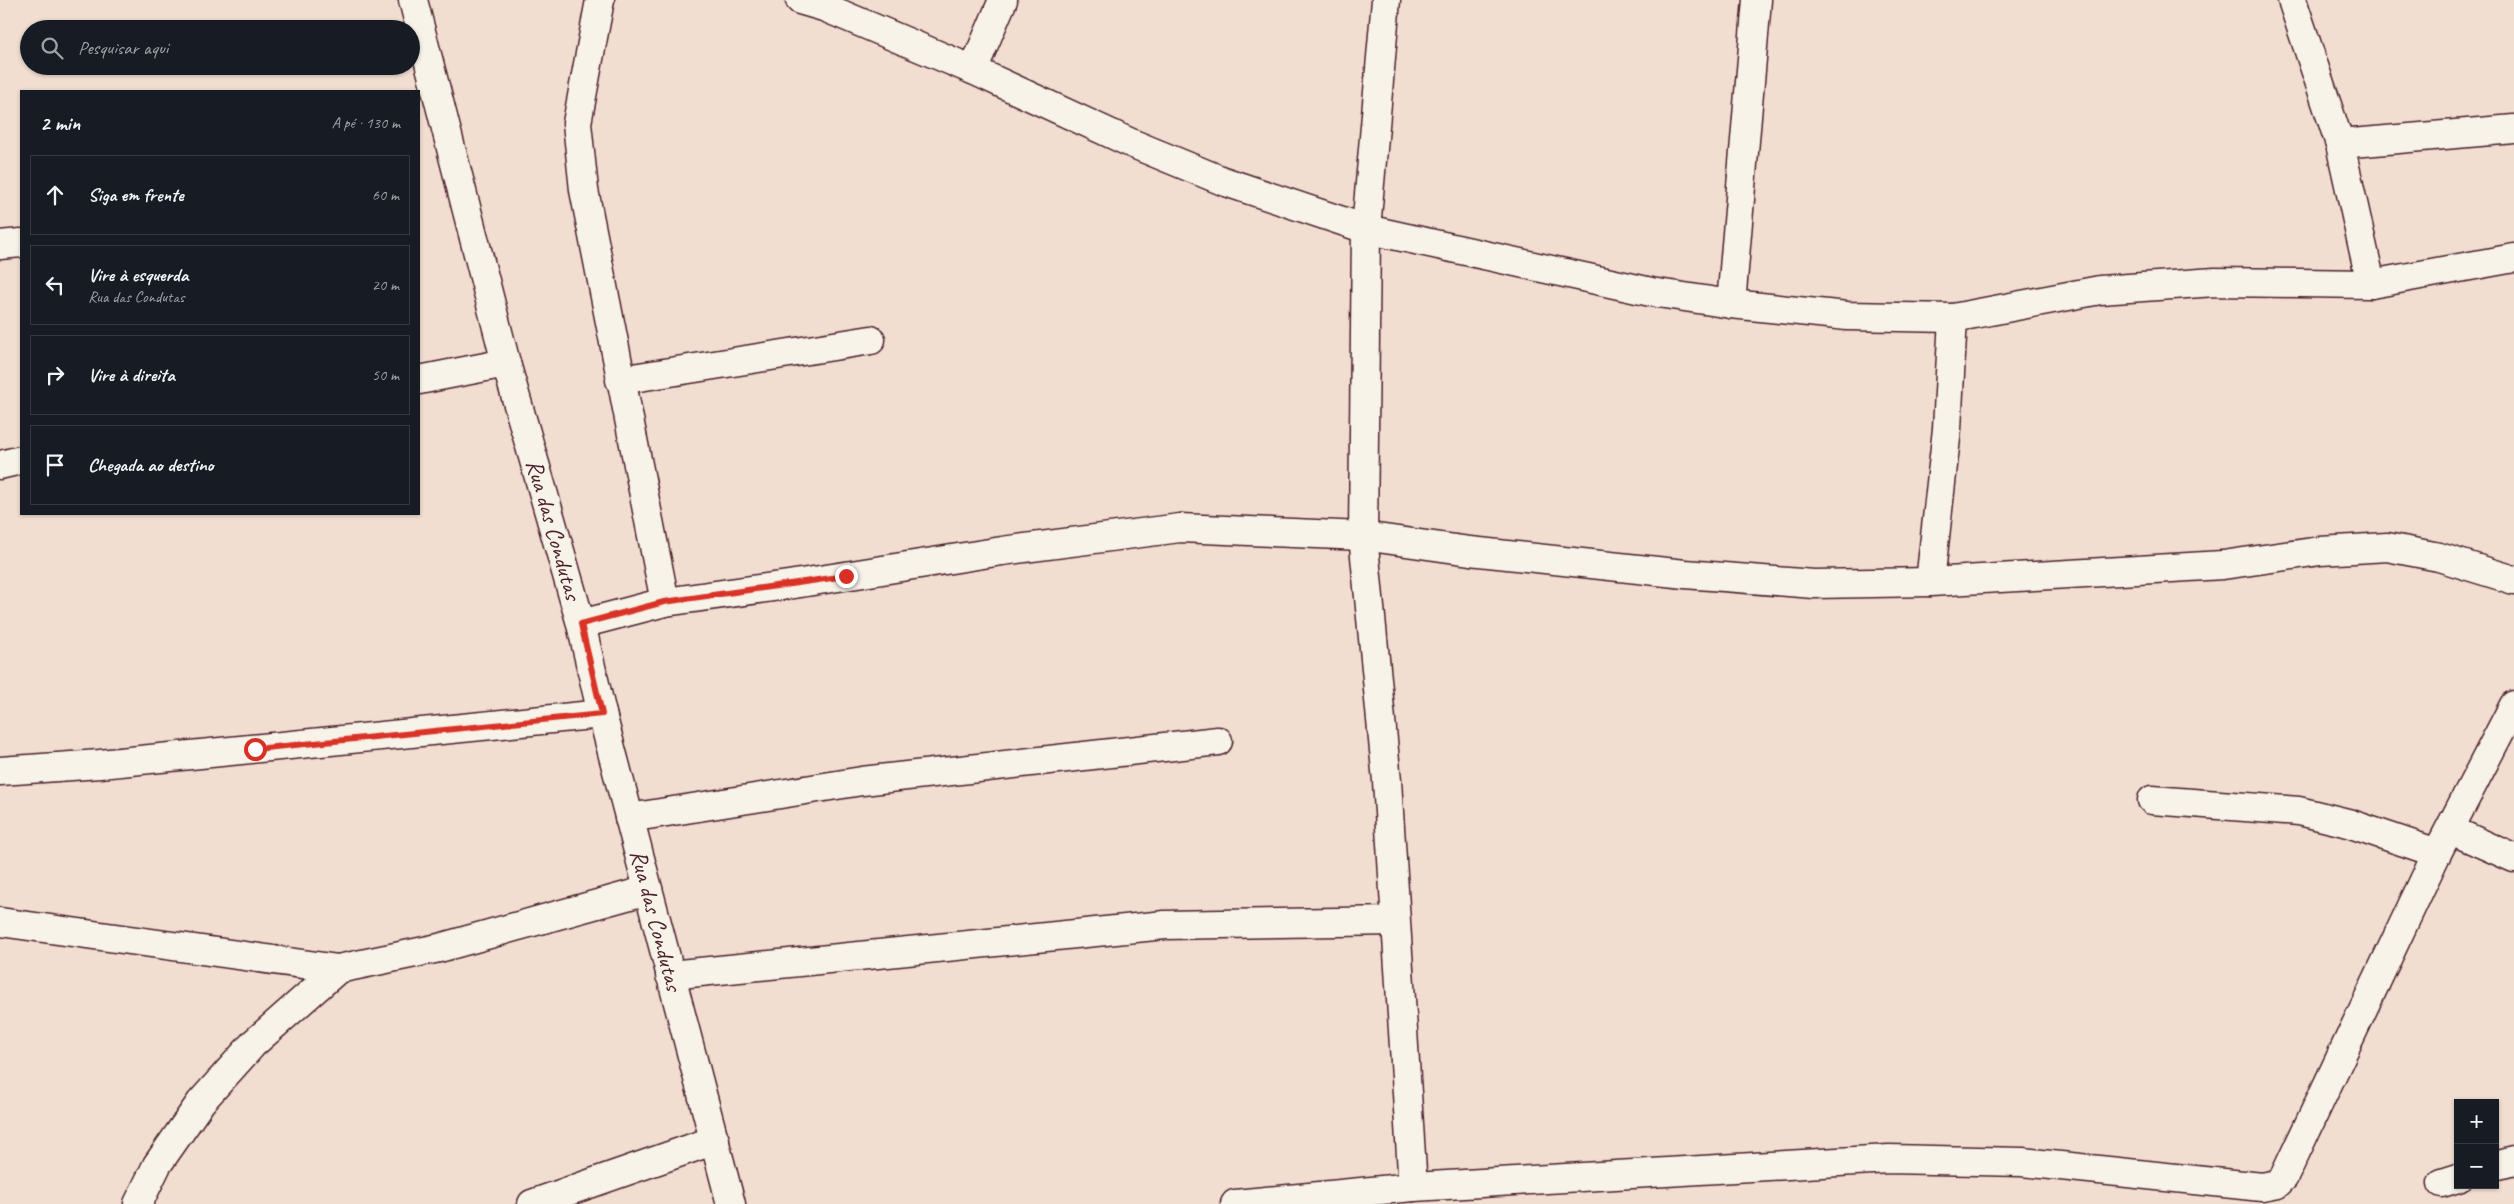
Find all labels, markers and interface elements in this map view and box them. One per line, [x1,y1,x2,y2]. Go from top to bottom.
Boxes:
search box [20,20,420,75]
icon: search [38,34,66,62]
text: Pesquisar aqui [78,36,168,60]
text: 2 min [40,110,80,136]
text: A pé · 130 m [332,113,400,133]
icon: ahead [41,181,69,209]
text: Siga em frente [88,183,184,207]
text: 60 m [372,185,399,205]
text: Vire à esquerda [88,263,188,287]
icon: left [41,271,69,299]
text: 20 m [372,275,399,295]
text: Rua das Condutas [88,287,184,307]
icon: right [41,361,69,389]
text: Vire à direita [88,363,175,387]
text: 50 m [372,365,399,385]
icon: arrive [41,451,69,479]
text: Chegada ao destino [88,453,214,477]
street label: Rua das Condutas [519,456,589,605]
route end [835,565,858,588]
route start [244,738,267,761]
street label: Rua das Condutas [623,846,690,996]
map controls [2454,1099,2499,1189]
button: + [2454,1099,2499,1144]
button: − [2454,1144,2499,1189]

